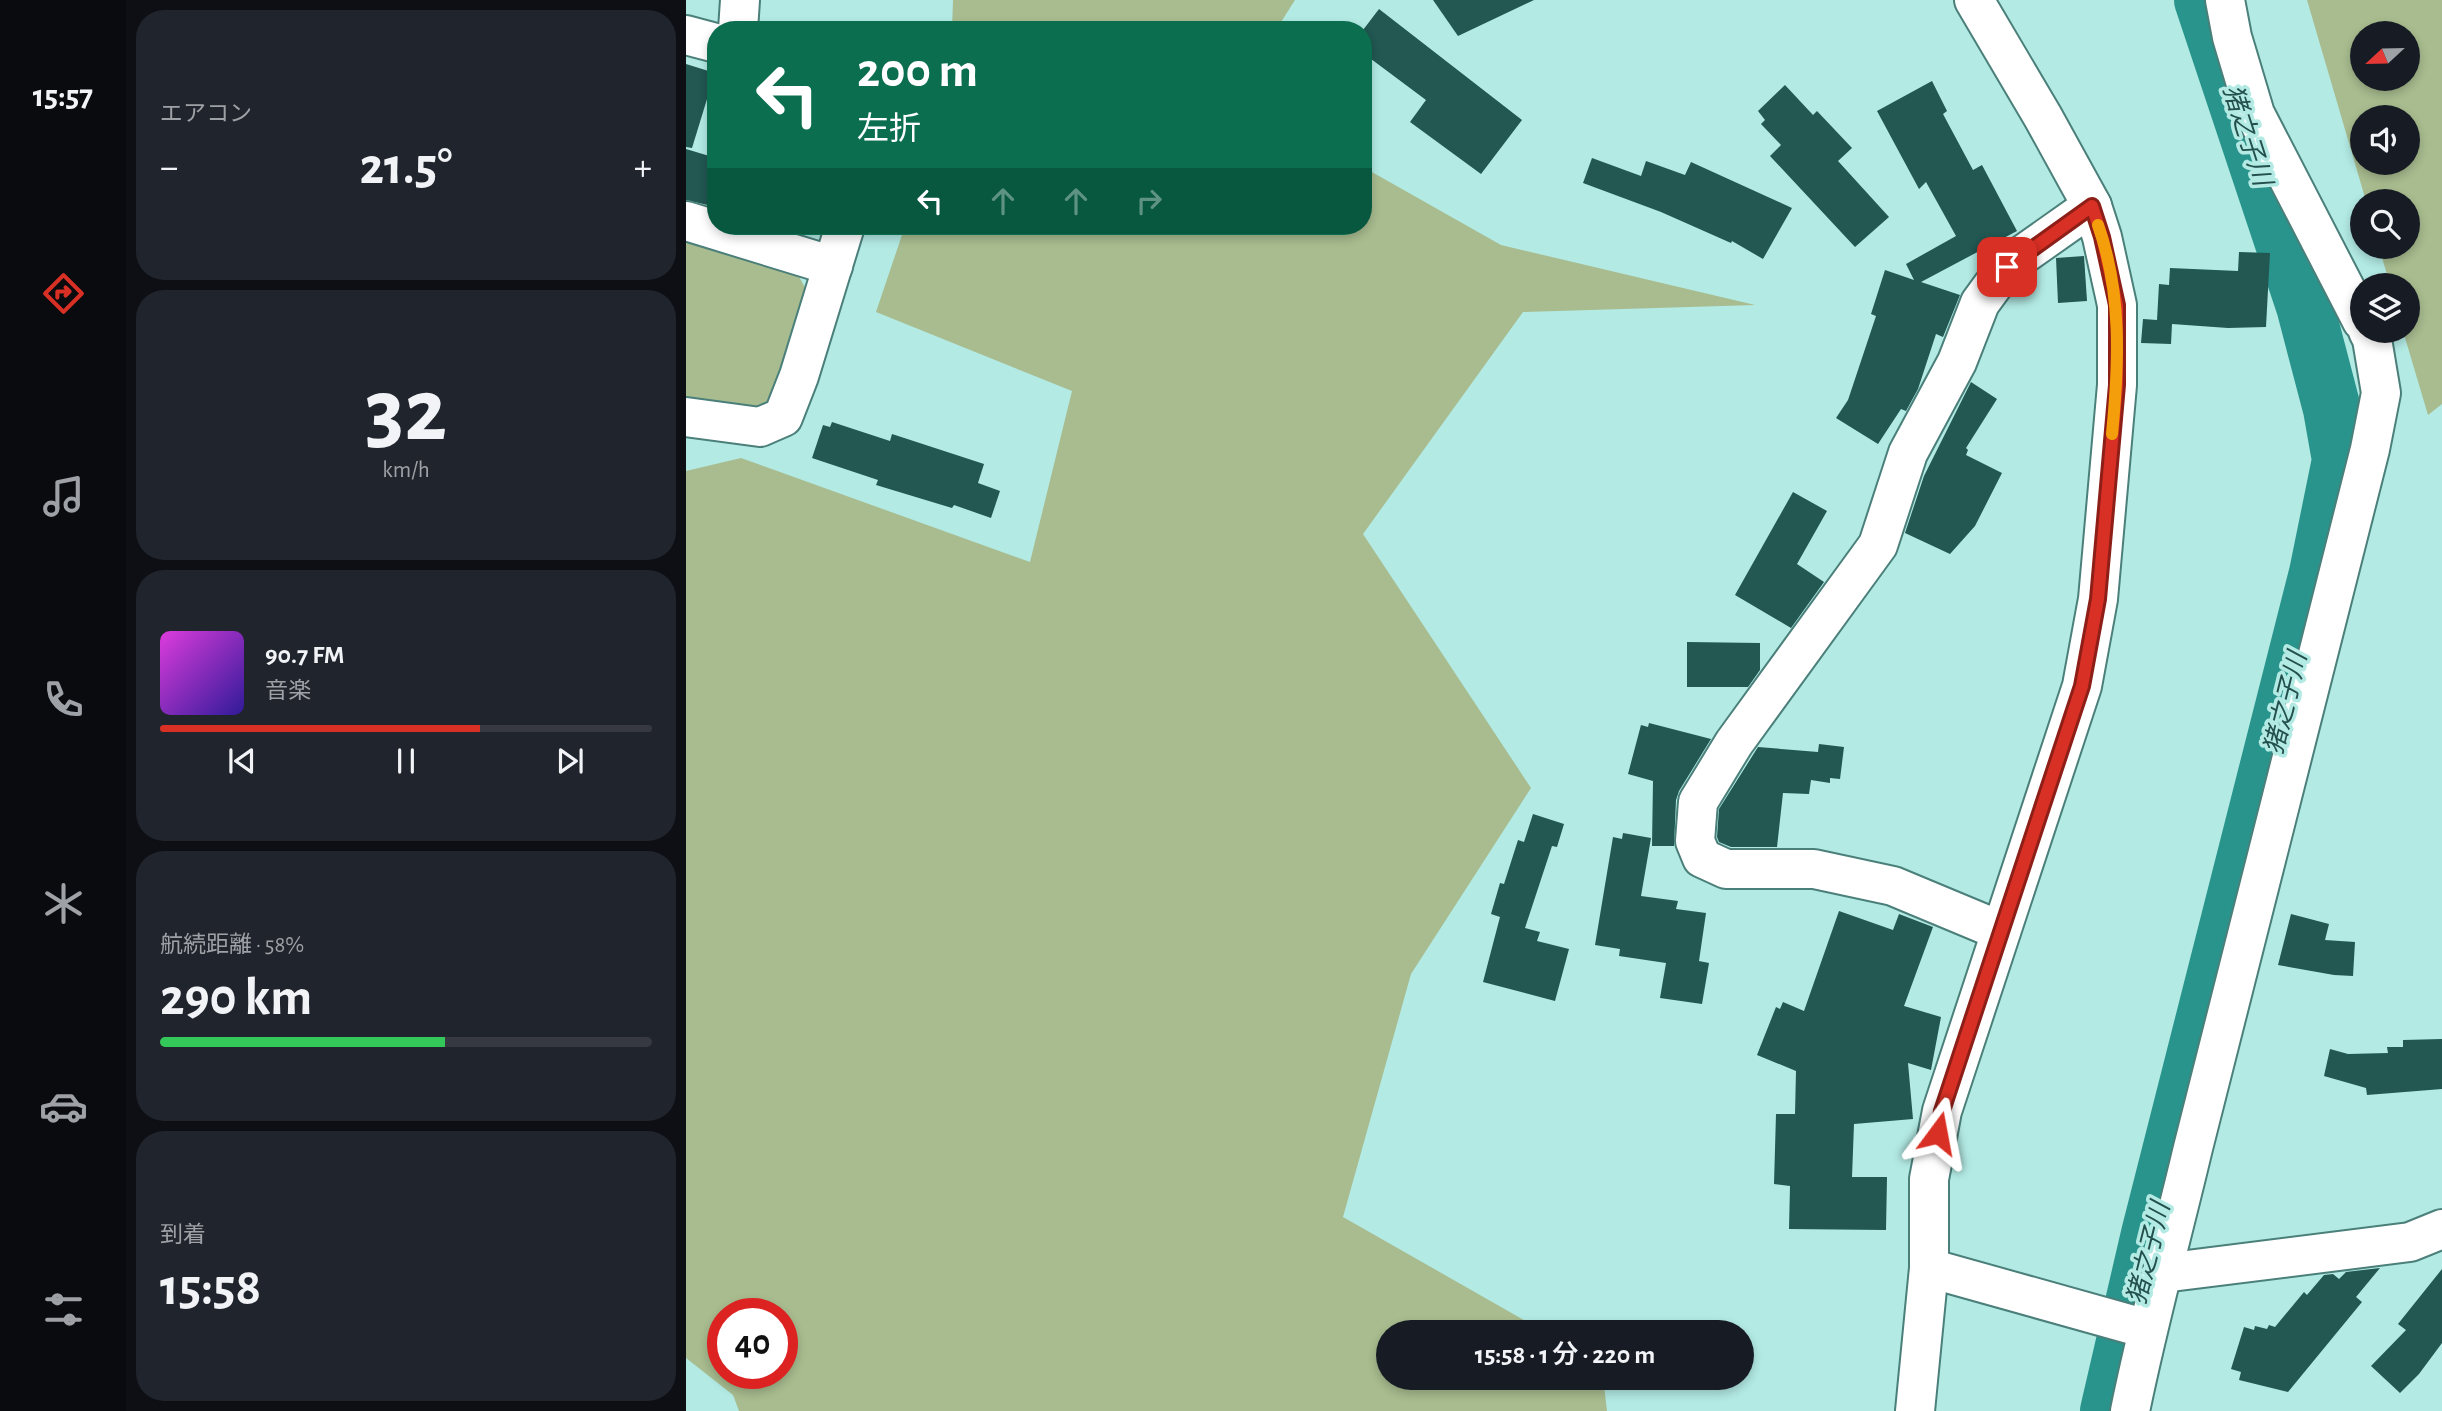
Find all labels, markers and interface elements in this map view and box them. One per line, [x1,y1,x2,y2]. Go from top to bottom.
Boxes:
north arrow [2350,21,2420,91]
map controls [2350,21,2420,343]
text: 200 m [857,47,978,96]
icon: left [742,49,833,140]
text: 15:57 [33,80,93,112]
water label: 猪之子川 [2219,82,2277,192]
text: エアコン [160,103,252,126]
button: sound [2350,105,2420,175]
text: 左折 [857,113,921,145]
text: 21.5° [360,141,452,193]
text: − [160,149,178,187]
text: + [634,149,652,187]
icon: left [911,182,949,220]
icon: ahead [984,182,1022,220]
icon: ahead [1057,182,1095,220]
icon: right [1130,182,1168,220]
button: search [2350,189,2420,259]
pin [1977,237,2037,297]
icon: arrive [1988,248,2026,286]
icon: directions [39,269,88,318]
button: layers [2350,273,2420,343]
text: 32 [365,366,447,457]
text: km/h [382,459,430,482]
icon: music [39,472,88,521]
text: 90.7 FM [265,642,345,668]
water label: 猪之子川 [2260,646,2312,757]
icon: phone [39,675,88,724]
text: 音楽 [265,680,311,703]
icon: previous [223,742,261,780]
icon: pause [387,742,425,780]
icon: next [551,742,589,780]
icon: climate [39,879,88,928]
text: 航続距離 · 58% [160,934,304,957]
text: 290 km [160,972,312,1024]
icon: car [39,1082,88,1131]
position arrow [1901,1096,1975,1170]
water label: 猪之子川 [2123,1196,2175,1307]
text: 到着 [160,1224,206,1247]
text: 15:58 [160,1262,261,1314]
icon: filters [39,1285,88,1334]
speed limit sign: 40 [707,1298,798,1389]
text: 15:58 · 1 分 · 220 m [1475,1342,1655,1368]

